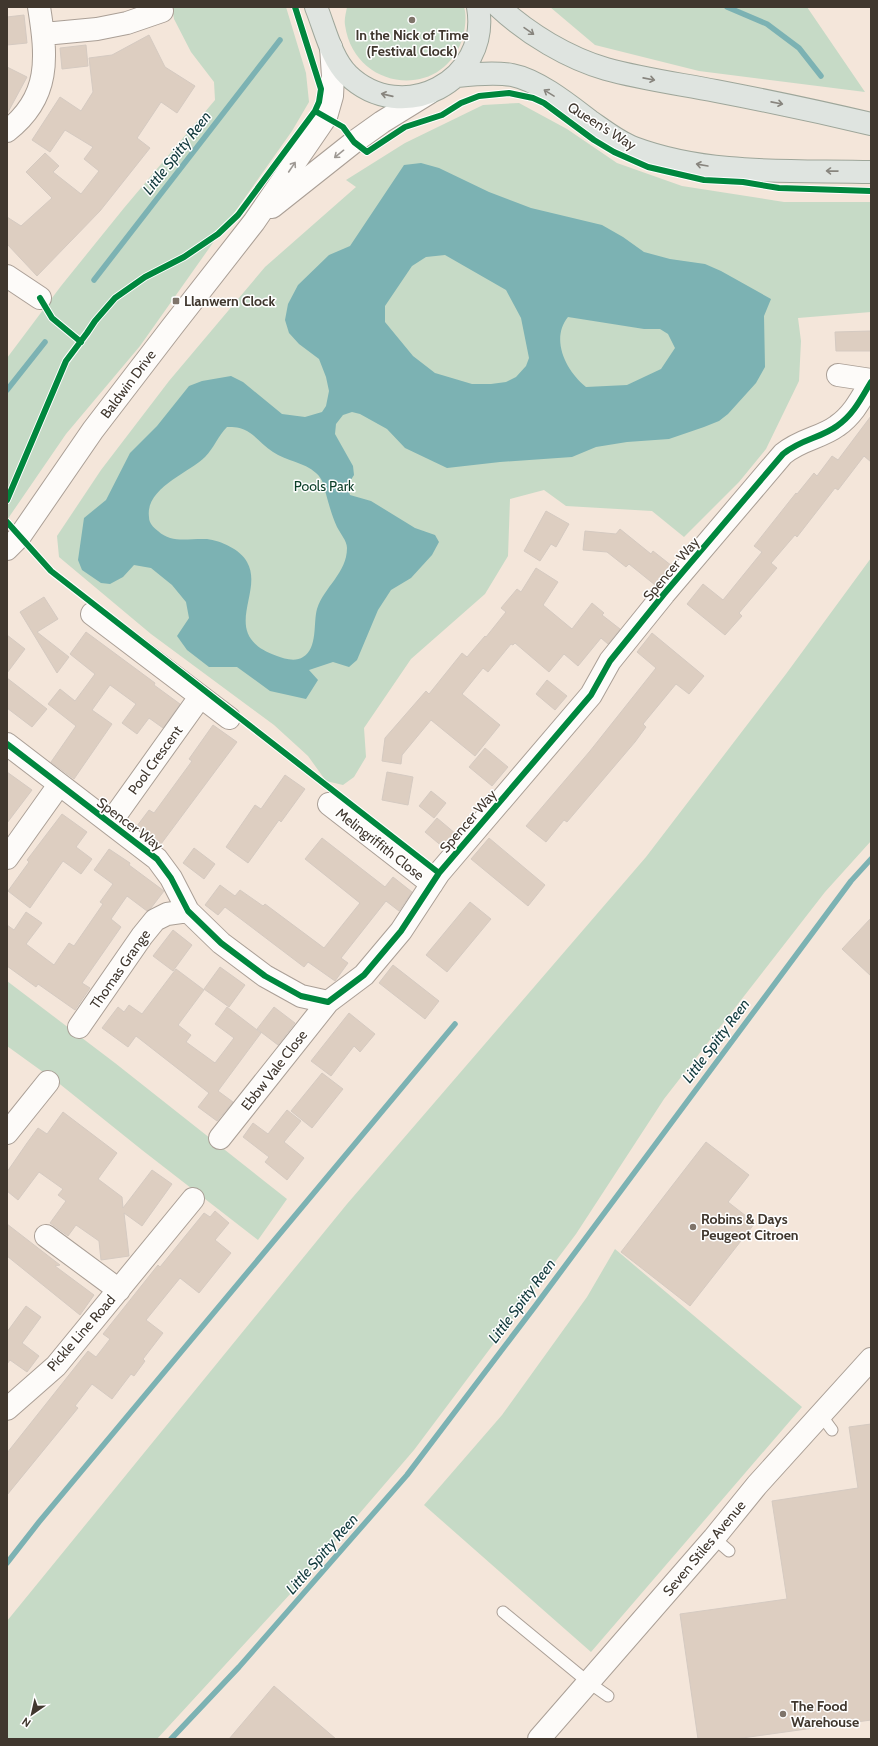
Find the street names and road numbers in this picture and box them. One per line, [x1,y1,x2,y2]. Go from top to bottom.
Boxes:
street label: Queen's Way [564,98,640,154]
street label: Baldwin Drive [96,346,160,422]
street label: Spencer Way [639,533,703,605]
street label: Pool Crescent [124,722,186,798]
street label: Spencer Way [436,786,500,856]
street label: Spencer Way [93,793,167,855]
street label: Melingriffith Close [332,804,428,884]
street label: Thomas Grange [86,926,154,1012]
street label: Ebbw Vale Close [237,1026,311,1114]
street label: Pickle Line Road [43,1291,119,1375]
street label: Seven Stiles Avenue [659,1496,749,1600]

